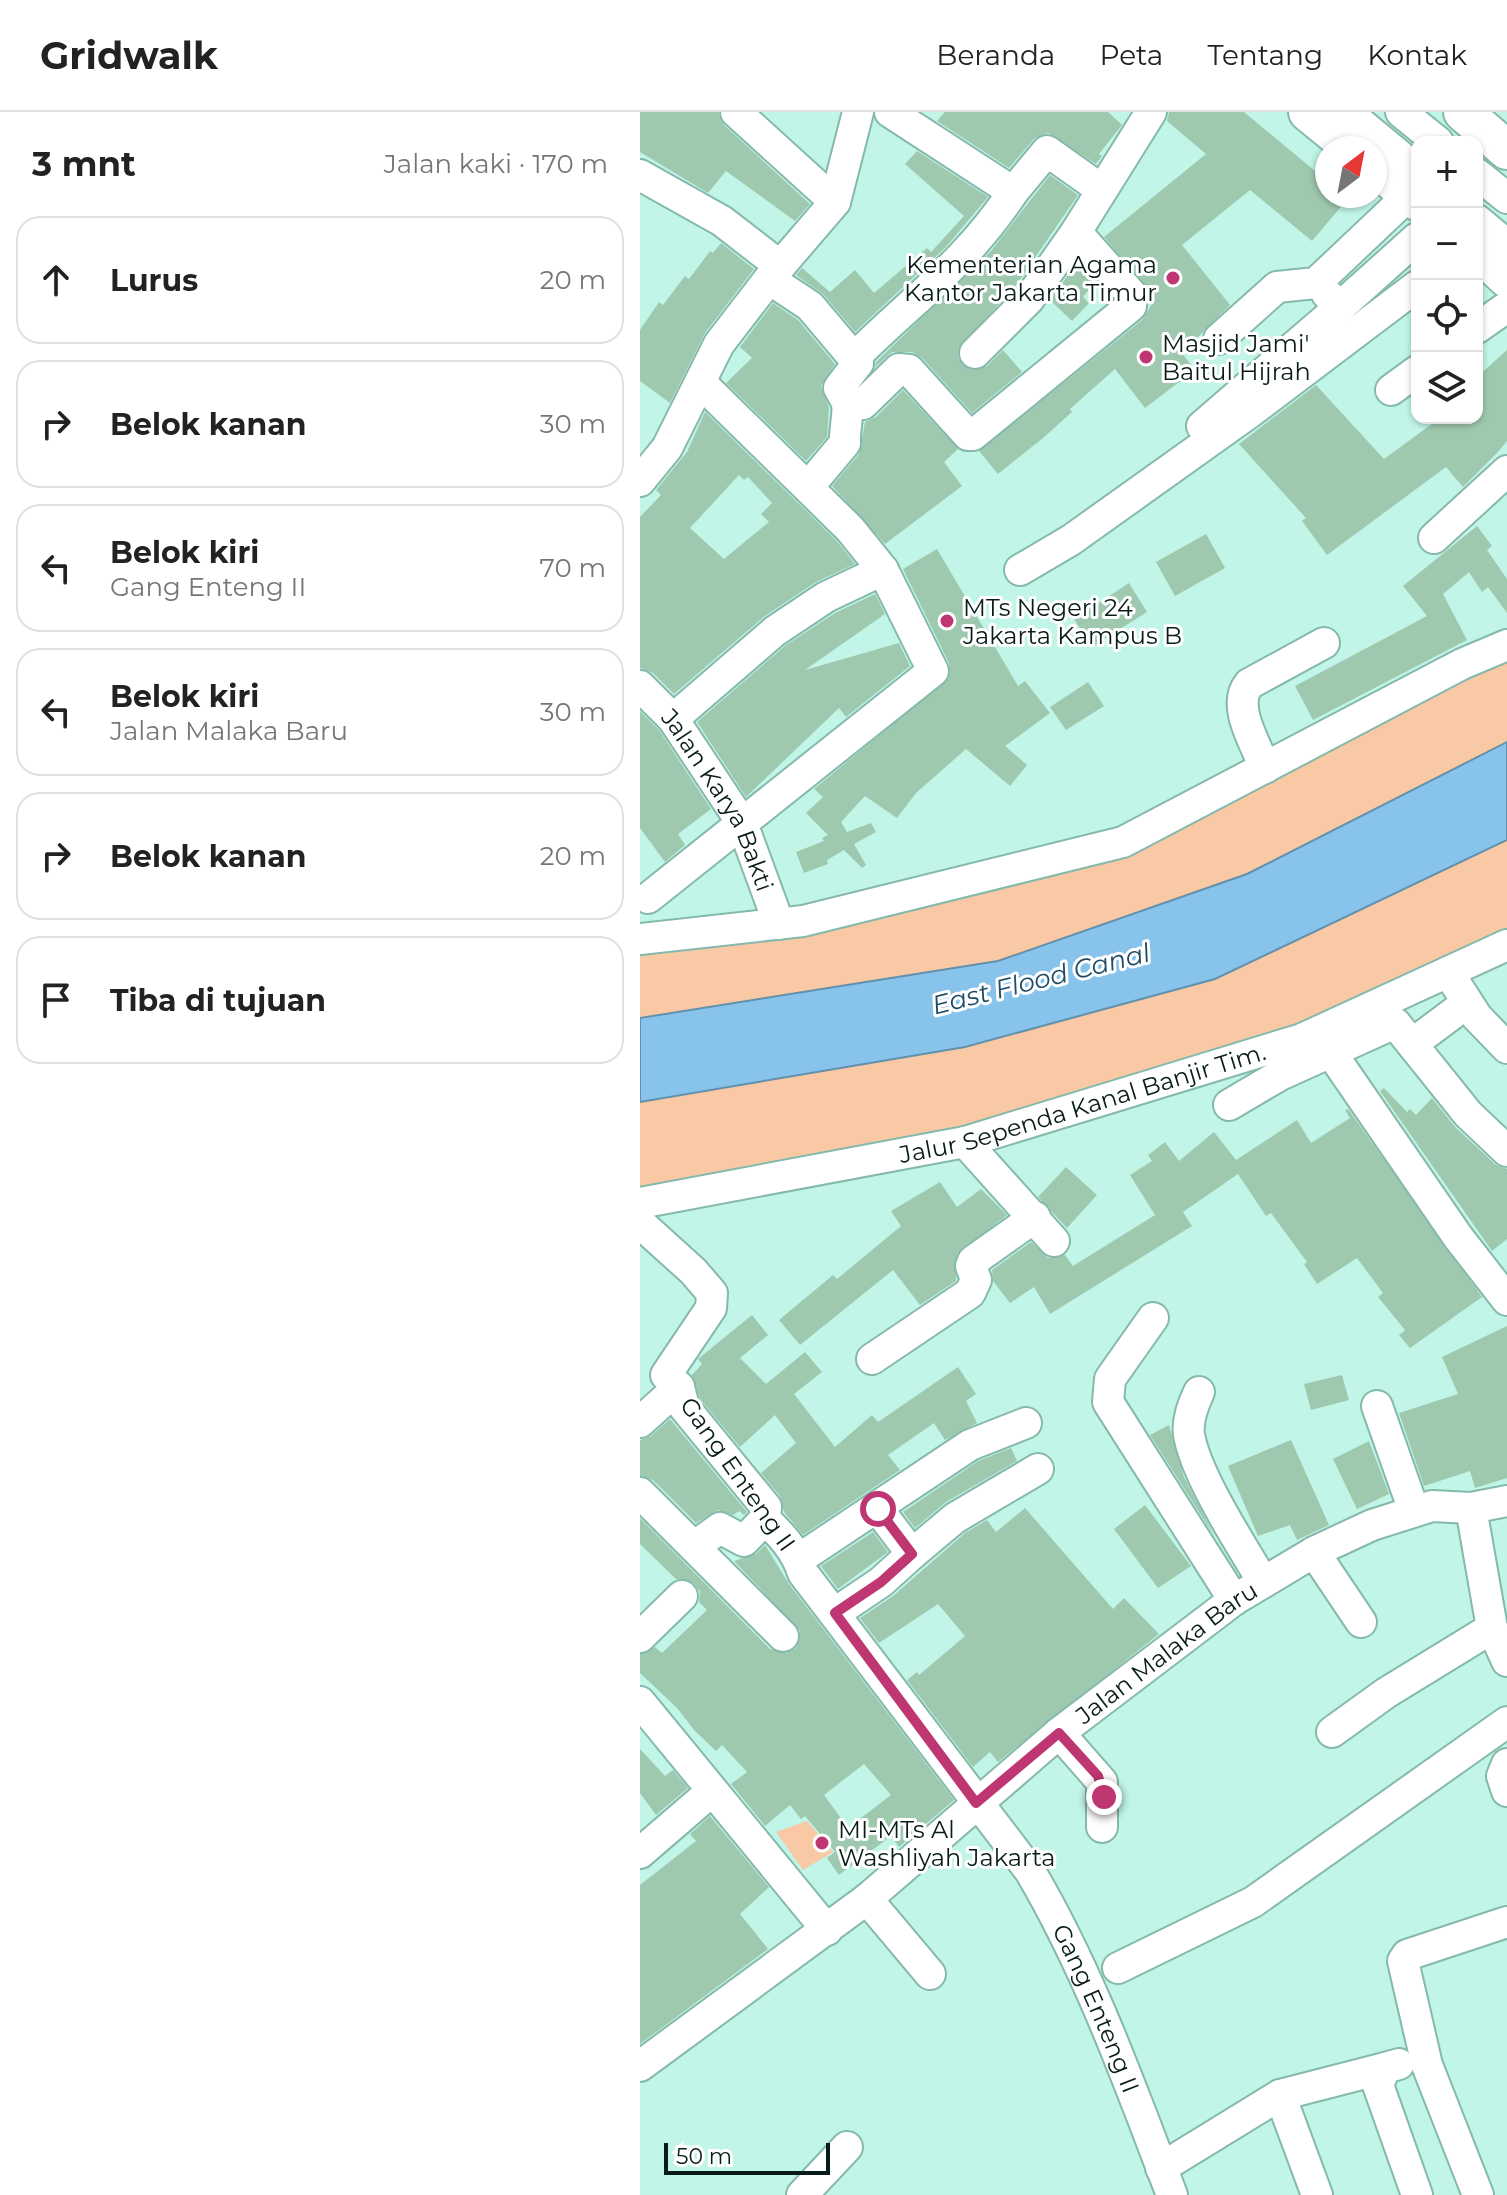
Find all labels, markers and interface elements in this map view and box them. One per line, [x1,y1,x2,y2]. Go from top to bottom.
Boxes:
text: Gridwalk [40,32,218,79]
text: Beranda [936,38,1055,72]
text: Peta [1099,38,1163,72]
text: Tentang [1207,38,1323,72]
text: Kontak [1367,38,1467,72]
north arrow [1315,136,1387,208]
map controls [1411,136,1483,424]
button: + [1411,136,1483,208]
text: 3 mnt [32,143,136,185]
text: Jalan kaki · 170 m [384,148,608,180]
button: − [1411,208,1483,280]
place label: Kementerian Agama Kantor Jakarta Timur [904,250,1157,307]
icon: ahead [34,258,78,302]
text: Lurus [110,262,198,299]
text: 20 m [540,264,606,296]
marker: Kementerian Agama Kantor Jakarta Timur [1164,269,1182,287]
button: locate [1411,280,1483,352]
place label: Masjid Jami' Baitul Hijrah [1162,329,1311,386]
marker: Masjid Jami' Baitul Hijrah [1137,348,1155,366]
button: layers [1411,352,1483,424]
icon: right [34,402,78,446]
text: Belok kanan [110,406,307,443]
text: 30 m [540,408,606,440]
text: Belok kiri [110,534,259,571]
icon: left [34,546,78,590]
text: 70 m [540,552,606,584]
text: Gang Enteng II [110,571,306,603]
place label: MTs Negeri 24 Jakarta Kampus B [962,593,1182,650]
marker: MTs Negeri 24 Jakarta Kampus B [938,612,956,630]
text: Belok kiri [110,678,259,715]
icon: left [34,690,78,734]
text: 30 m [540,696,606,728]
street label: Jalan Karya Bakti [655,701,780,895]
text: Jalan Malaka Baru [110,715,348,747]
icon: right [34,834,78,878]
text: Belok kanan [110,838,307,875]
text: 20 m [540,840,606,872]
water label: East Flood Canal [929,936,1153,1022]
icon: arrive [34,978,78,1022]
text: Tiba di tujuan [110,982,326,1019]
street label: Jalur Sependa Kanal Banjir Tim. [896,1037,1269,1169]
street label: Gang Enteng II [674,1391,802,1557]
route start [860,1491,896,1527]
street label: Jalan Malaka Baru [1069,1575,1262,1730]
route end [1086,1779,1122,1815]
place label: MI-MTs Al Washliyah Jakarta [838,1815,1055,1872]
marker: MI-MTs Al Washliyah Jakarta [813,1834,831,1852]
street label: Gang Enteng II [1047,1919,1146,2097]
scale bar [664,2139,830,2175]
text: 50 m [676,2143,732,2170]

